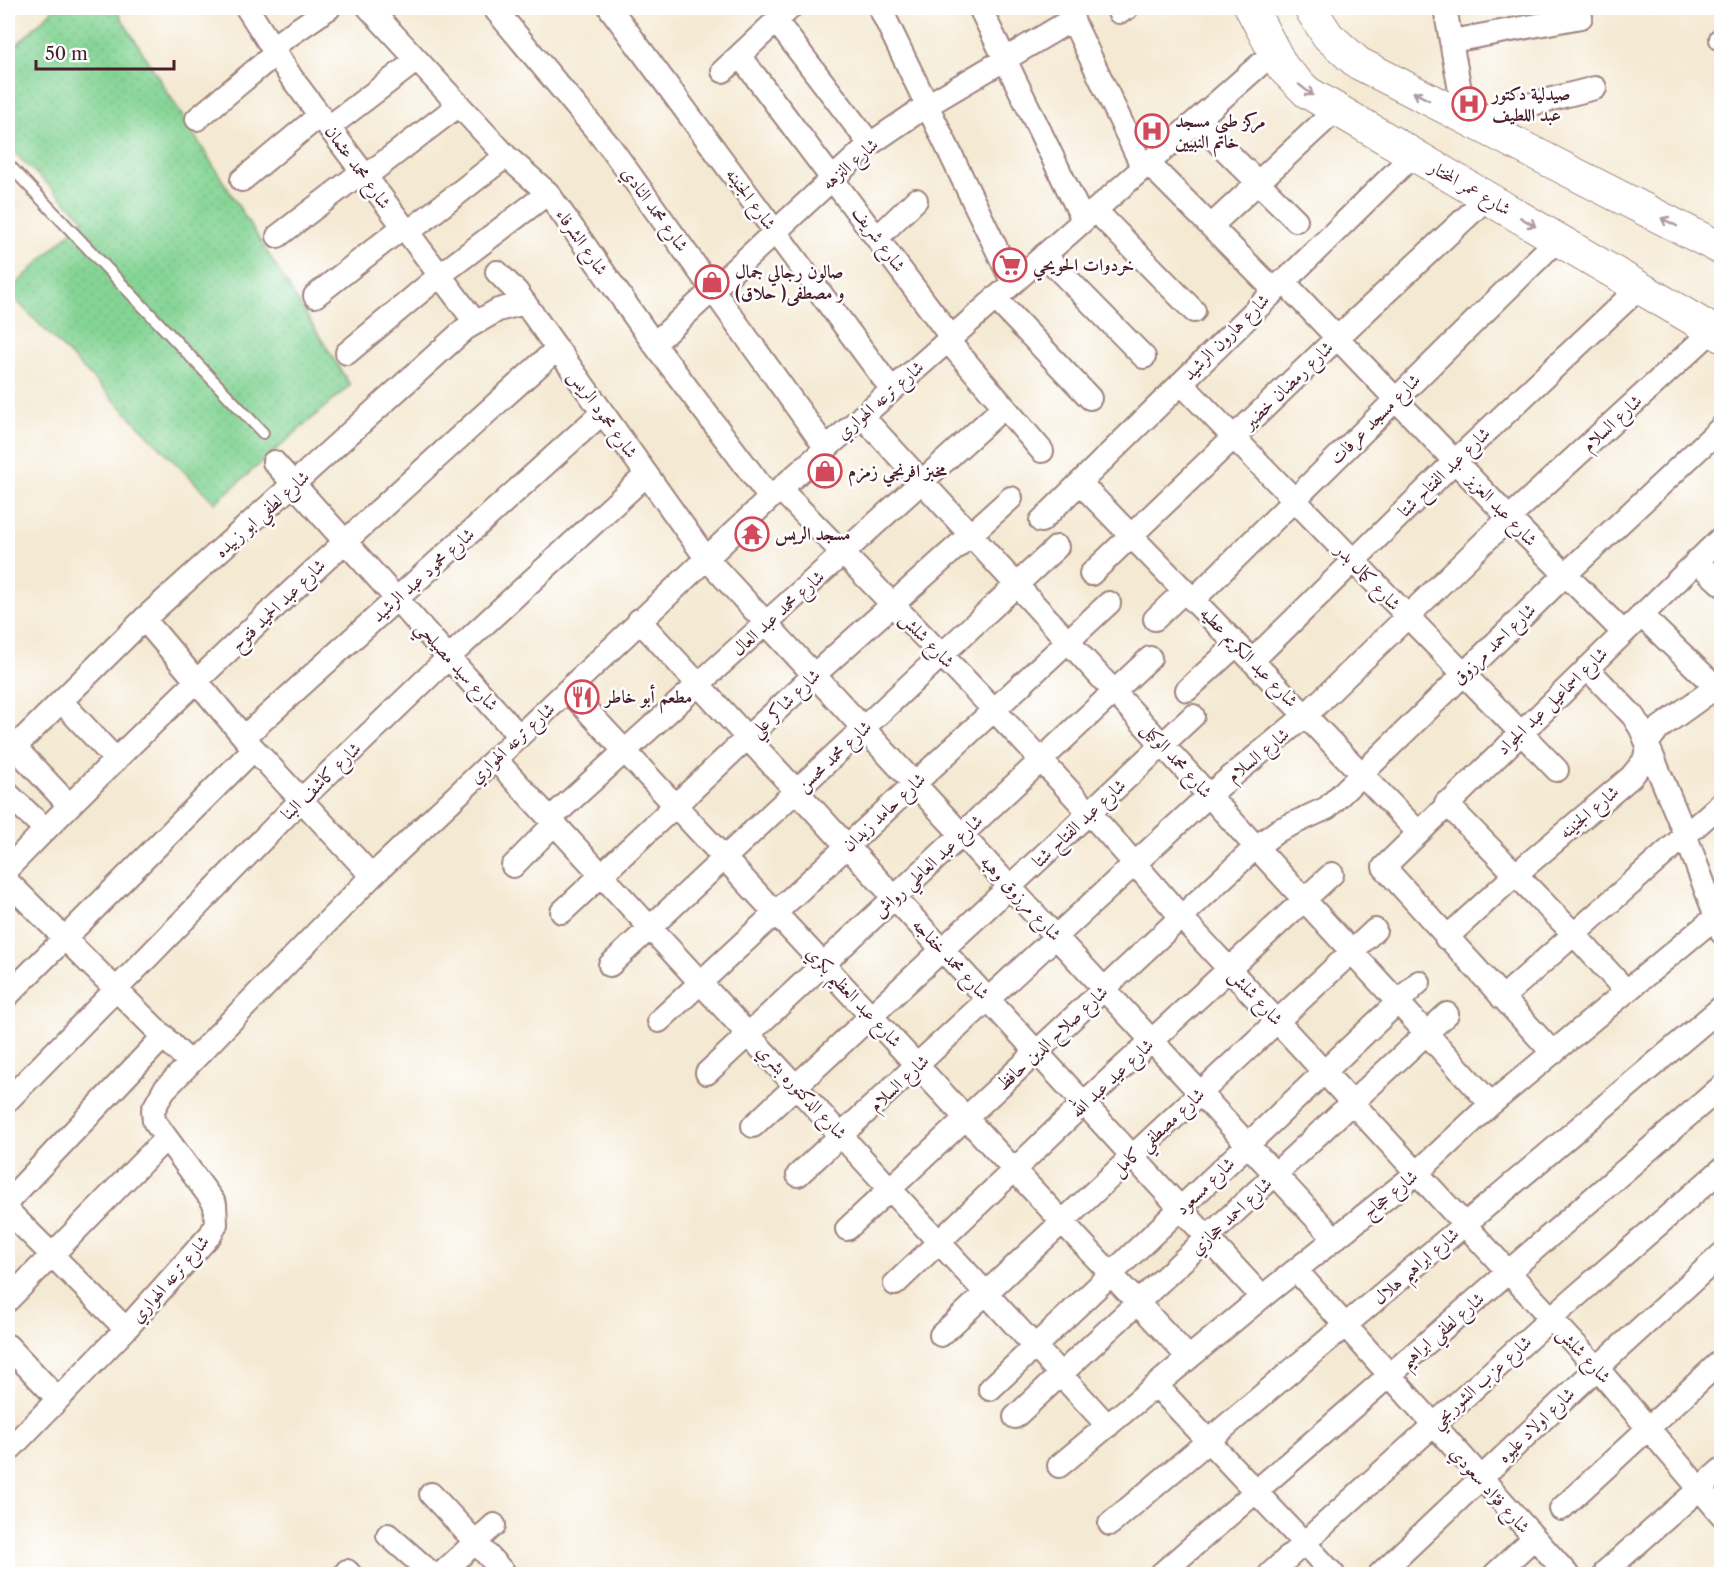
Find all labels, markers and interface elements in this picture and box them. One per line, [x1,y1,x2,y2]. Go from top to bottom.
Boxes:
scale bar [36,33,174,71]
text: 50 m [45,43,88,65]
place label: صيدلية دكتور عبد اللطيف [1490,83,1571,126]
one-way arrow [1298,84,1314,97]
hospital icon: صيدلية دكتور عبد اللطيف [1451,86,1487,122]
one-way arrow [1412,90,1430,101]
place label: مركز طبي مسجد خاتم النبيين [1175,110,1266,158]
hospital icon: مركز طبي مسجد خاتم النبيين [1134,113,1170,149]
street label: شارع محمد عثمان [317,121,396,216]
street label: شارع النزهه [817,133,885,198]
street label: شارع عمر المختار [1421,155,1515,224]
street label: شارع محمد النادي [614,162,693,258]
street label: شارع الجنينه [718,164,781,237]
street label: شارع شريف [845,202,910,279]
street label: شارع الشرفاء [548,204,613,282]
one-way arrow [1519,216,1536,228]
one-way arrow [1661,216,1679,228]
supermarket icon: خردوات الحويحي [992,247,1028,283]
place label: خردوات الحويحي [1033,254,1134,282]
place label: صالون رجالي جمال و مصطفى( حلاق) [735,261,844,307]
shop icon: صالون رجالي جمال و مصطفى( حلاق) [694,264,730,300]
street label: شارع هارون الرشيد [1178,289,1277,388]
street label: شارع رمضان خضير [1237,336,1341,438]
street label: شارع ترعه الهواري [832,356,931,447]
street label: شارع محمود الريس [560,365,642,465]
street label: شارع مسجد عرفات [1325,369,1428,472]
street label: شارع السلام [1577,390,1650,460]
street label: شارع عبد الفتاح شتا [1393,422,1498,525]
shop icon: مخبز افرنجي زمزم [807,453,843,489]
place label: مخبز افرنجي زمزم [848,460,948,488]
street label: شارع لطفي ابو زبيده [210,466,319,567]
street label: شارع عبد العزيز [1458,468,1542,554]
temple icon: مسجد الريس [734,516,770,552]
street label: شارع محمود عبد الرشيد [367,523,482,630]
place label: مسجد الريس [775,523,851,546]
street label: شارع كمال بدر [1326,537,1405,618]
street label: شارع عبد الحميد فتوح [226,554,333,659]
street label: شارع محمد عبد العال [727,566,832,663]
street label: شارع احمد مرزوق [1448,599,1543,692]
street label: شارع عبد الكريم عطيه [1192,602,1303,715]
street label: شارع شلش [892,607,959,675]
street label: شارع سيد مصيلحي [406,617,503,720]
street label: شارع اسماعيل عبد الجواد [1492,642,1615,762]
street label: شارع شاكر علي [745,664,829,746]
restaurant icon: مطعم أبو خاطر [564,679,600,715]
place label: مطعم أبو خاطر [603,684,692,714]
street label: شارع ترعه الهواري [465,698,562,791]
street label: شارع محمد محسن [792,716,879,799]
street label: شارع محمد الوكيل [1134,717,1217,805]
street label: شارع السلام [1222,723,1297,791]
street label: شارع كاشف البنا [276,737,368,828]
street label: شارع حامد زيدان [838,768,933,859]
street label: شارع عبد الفتاح شتا [1028,774,1134,876]
street label: شارع الجنينه [1555,781,1626,846]
street label: شارع عبد العاطي رواش [869,810,991,927]
street label: شارع مرزوق وهبه [973,851,1066,948]
street label: شارع محمد خفاجه [905,914,994,1007]
street label: شارع عبد العظيم بكري [797,942,906,1057]
street label: شارع شلش [1221,964,1288,1033]
street label: شارع صلاح الدين حافظ [992,981,1116,1099]
street label: شارع عيد عبد الله [1064,1032,1161,1125]
street label: شارع الدكتوره بشري [750,1040,852,1147]
street label: شارع السلام [864,1050,937,1120]
street label: شارع مصطفي كامل [1107,1083,1214,1186]
street label: شارع مسعود [1171,1152,1242,1223]
street label: شارع حجاج [1358,1165,1425,1227]
street label: شارع احمد حجازي [1185,1172,1279,1262]
street label: شارع ابراهيم هلال [1368,1223,1468,1315]
street label: شارع ترعه الهواري [126,1231,217,1330]
street label: شارع لطفي ابراهيم [1395,1287,1493,1378]
street label: شارع شلش [1549,1322,1616,1391]
street label: شارع عزب الشوربجي [1426,1331,1540,1438]
street label: شارع اولاد عليوه [1493,1383,1582,1470]
street label: شارع فؤاد سعودي [1442,1442,1535,1541]

